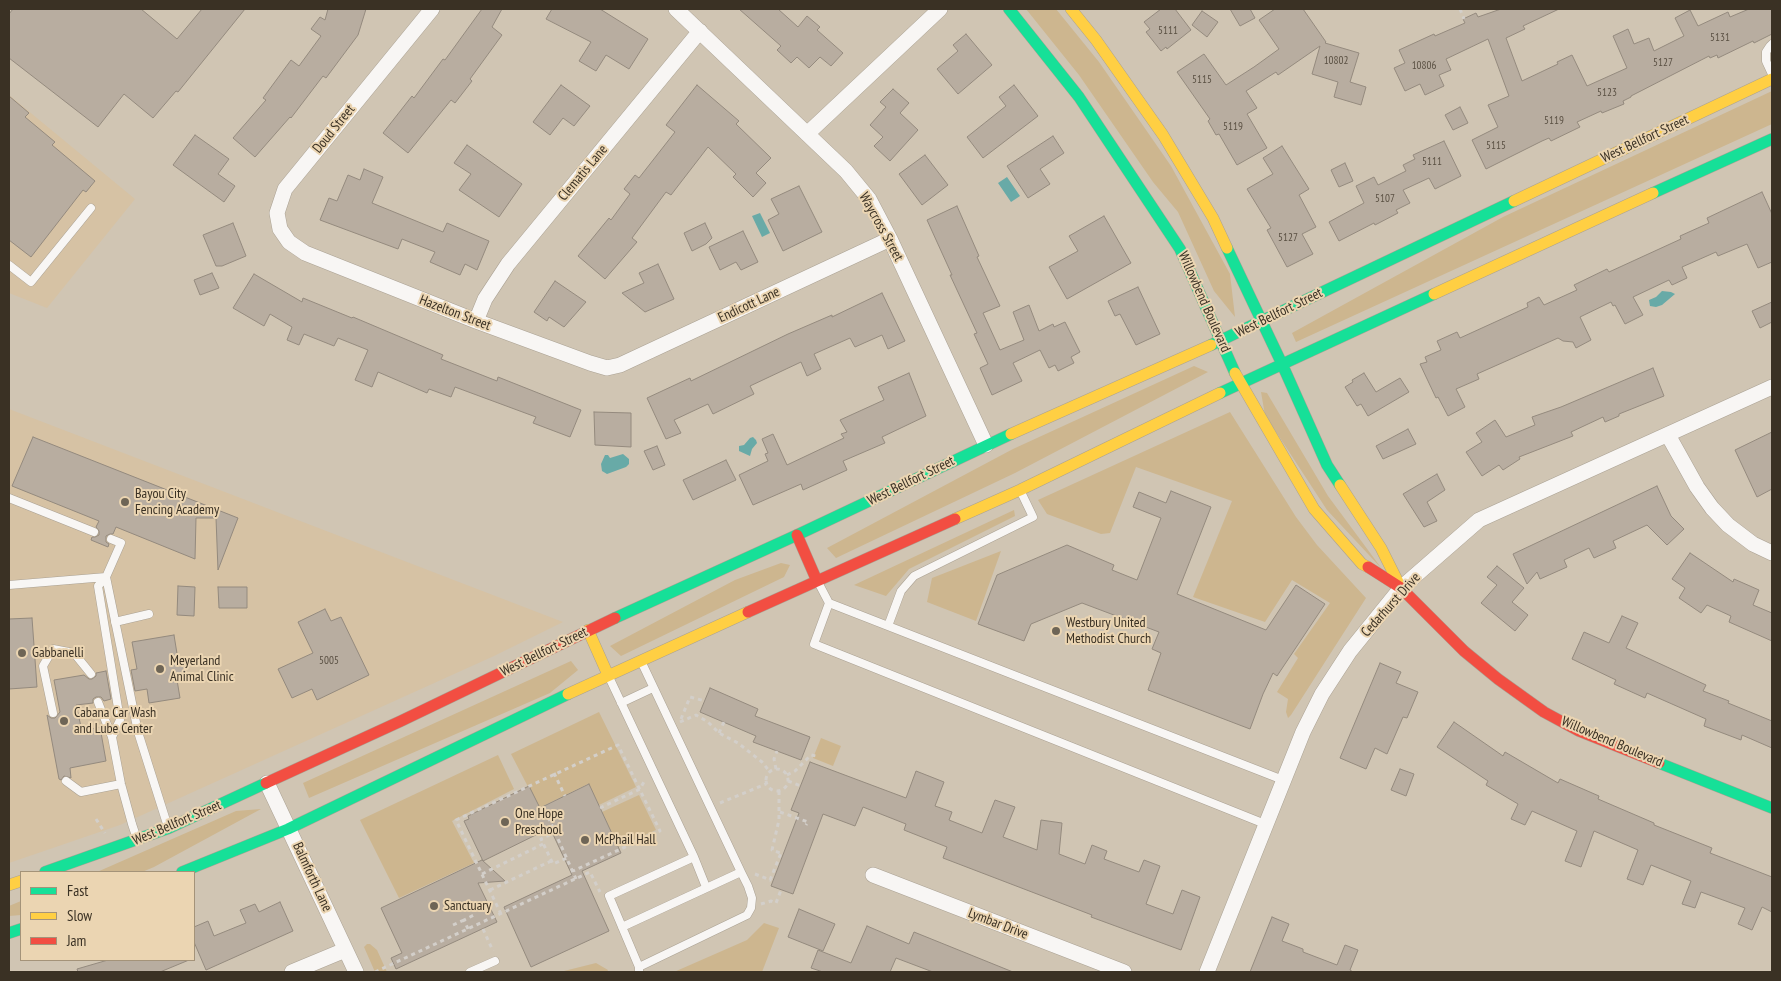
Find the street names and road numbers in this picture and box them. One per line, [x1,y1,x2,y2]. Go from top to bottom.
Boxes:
street label: Doud Street [309,101,359,157]
street label: West Bellfort Street [1599,111,1691,167]
street label: Clematis Lane [555,142,611,204]
street label: Waycross Street [855,190,907,264]
street label: Willowbend Boulevard [1174,249,1234,355]
street label: Endicott Lane [716,283,782,327]
street label: West Bellfort Street [1233,285,1325,341]
street label: Hazelton Street [417,292,493,334]
street label: West Bellfort Street [865,453,957,509]
street label: Cedarhurst Drive [1358,570,1424,640]
street label: West Bellfort Street [498,624,590,680]
street label: Willowbend Boulevard [1559,713,1665,771]
street label: West Bellfort Street [130,797,224,849]
street label: Balmforth Lane [289,840,335,914]
street label: Lymbar Drive [966,905,1030,943]

